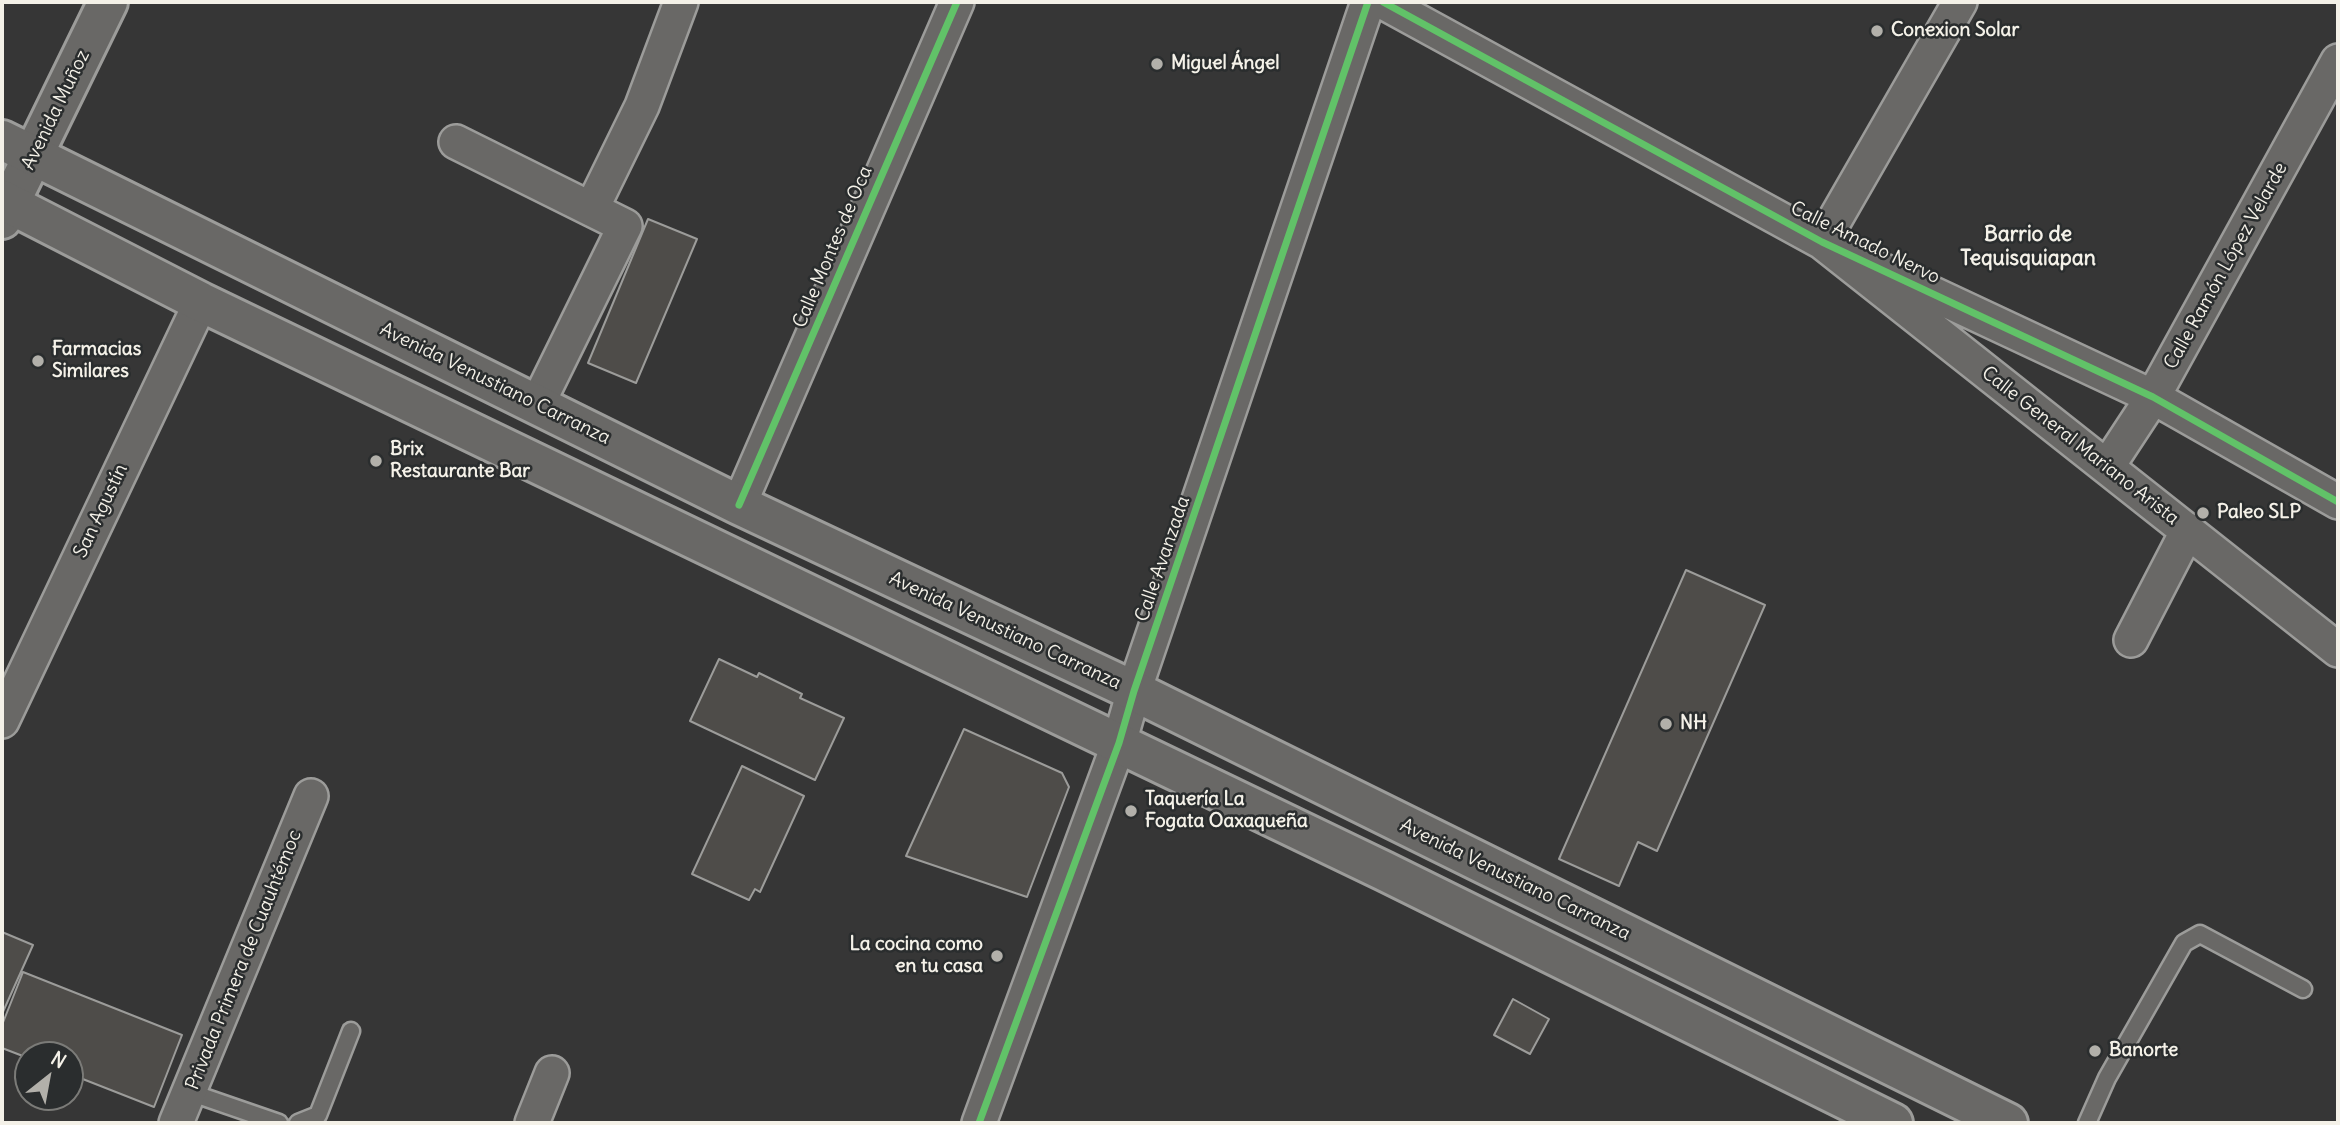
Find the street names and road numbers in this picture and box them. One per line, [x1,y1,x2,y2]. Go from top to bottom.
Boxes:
street label: Avenida Muñoz [17,46,95,174]
street label: Calle Ramón López Velarde [2160,159,2292,373]
street label: Calle Montes de Oca [789,163,877,331]
street label: Calle Amado Nervo [1787,197,1943,289]
street label: Avenida Venustiano Carranza [376,318,614,450]
street label: Calle General Mariano Arista [1977,362,2183,530]
street label: San Agustín [69,460,133,562]
street label: Calle Avanzada [1131,493,1195,625]
street label: Avenida Venustiano Carranza [885,567,1125,695]
street label: Avenida Venustiano Carranza [1396,814,1634,946]
street label: Privada Primera de Cuauhtémoc [181,827,307,1093]

